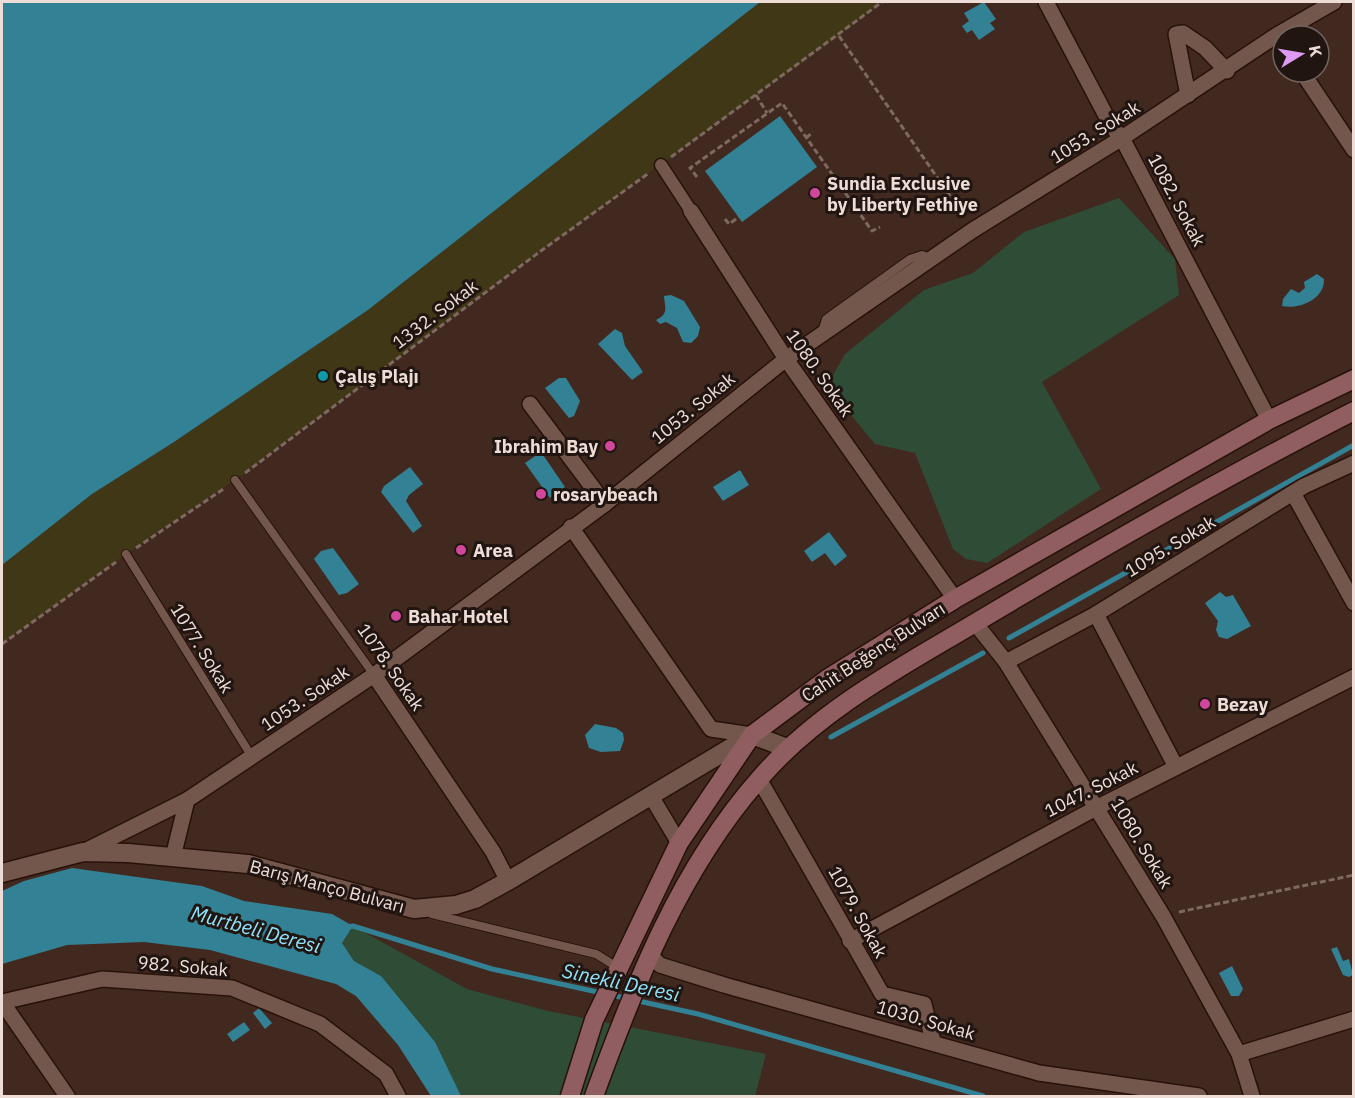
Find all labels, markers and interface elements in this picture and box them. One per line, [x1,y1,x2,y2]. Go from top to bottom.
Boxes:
north arrow [1271,24,1331,84]
text: K [1305,44,1327,59]
street label: 1053. Sokak [1046,95,1145,169]
street label: 1082. Sokak [1143,150,1211,251]
place label: Sundia Exclusive by Liberty Fethiye [827,172,978,216]
marker: Sundia Exclusive by Liberty Fethiye [808,186,822,200]
street label: 1332. Sokak [388,274,483,354]
street label: 1080. Sokak [782,325,859,422]
place label: Çalış Plajı [335,365,419,388]
street label: 1053. Sokak [646,367,740,449]
marker: Çalış Plajı [316,369,330,383]
place label: Ibrahim Bay [494,435,598,458]
marker: Ibrahim Bay [603,439,617,453]
place label: rosarybeach [553,483,658,506]
marker: rosarybeach [534,487,548,501]
street label: 1095. Sokak [1121,510,1220,582]
place label: Area [473,539,513,562]
marker: Area [454,543,468,557]
street label: Cahit Beğenç Bulvarı [797,597,949,707]
street label: 1077. Sokak [165,599,239,698]
place label: Bahar Hotel [408,605,509,628]
marker: Bahar Hotel [389,609,403,623]
street label: 1078. Sokak [353,619,430,716]
street label: 1053. Sokak [257,660,354,736]
place label: Bezay [1217,693,1268,716]
marker: Bezay [1198,697,1212,711]
street label: 1047. Sokak [1041,756,1142,822]
street label: 1080. Sokak [1106,794,1178,893]
street label: Barış Manço Bulvarı [247,854,407,918]
street label: 1079. Sokak [823,862,893,962]
water label: Murtbeli Deresi [188,899,324,959]
street label: 982. Sokak [137,951,230,981]
water label: Sinekli Deresi [560,956,683,1008]
street label: 1030. Sokak [874,995,978,1045]

